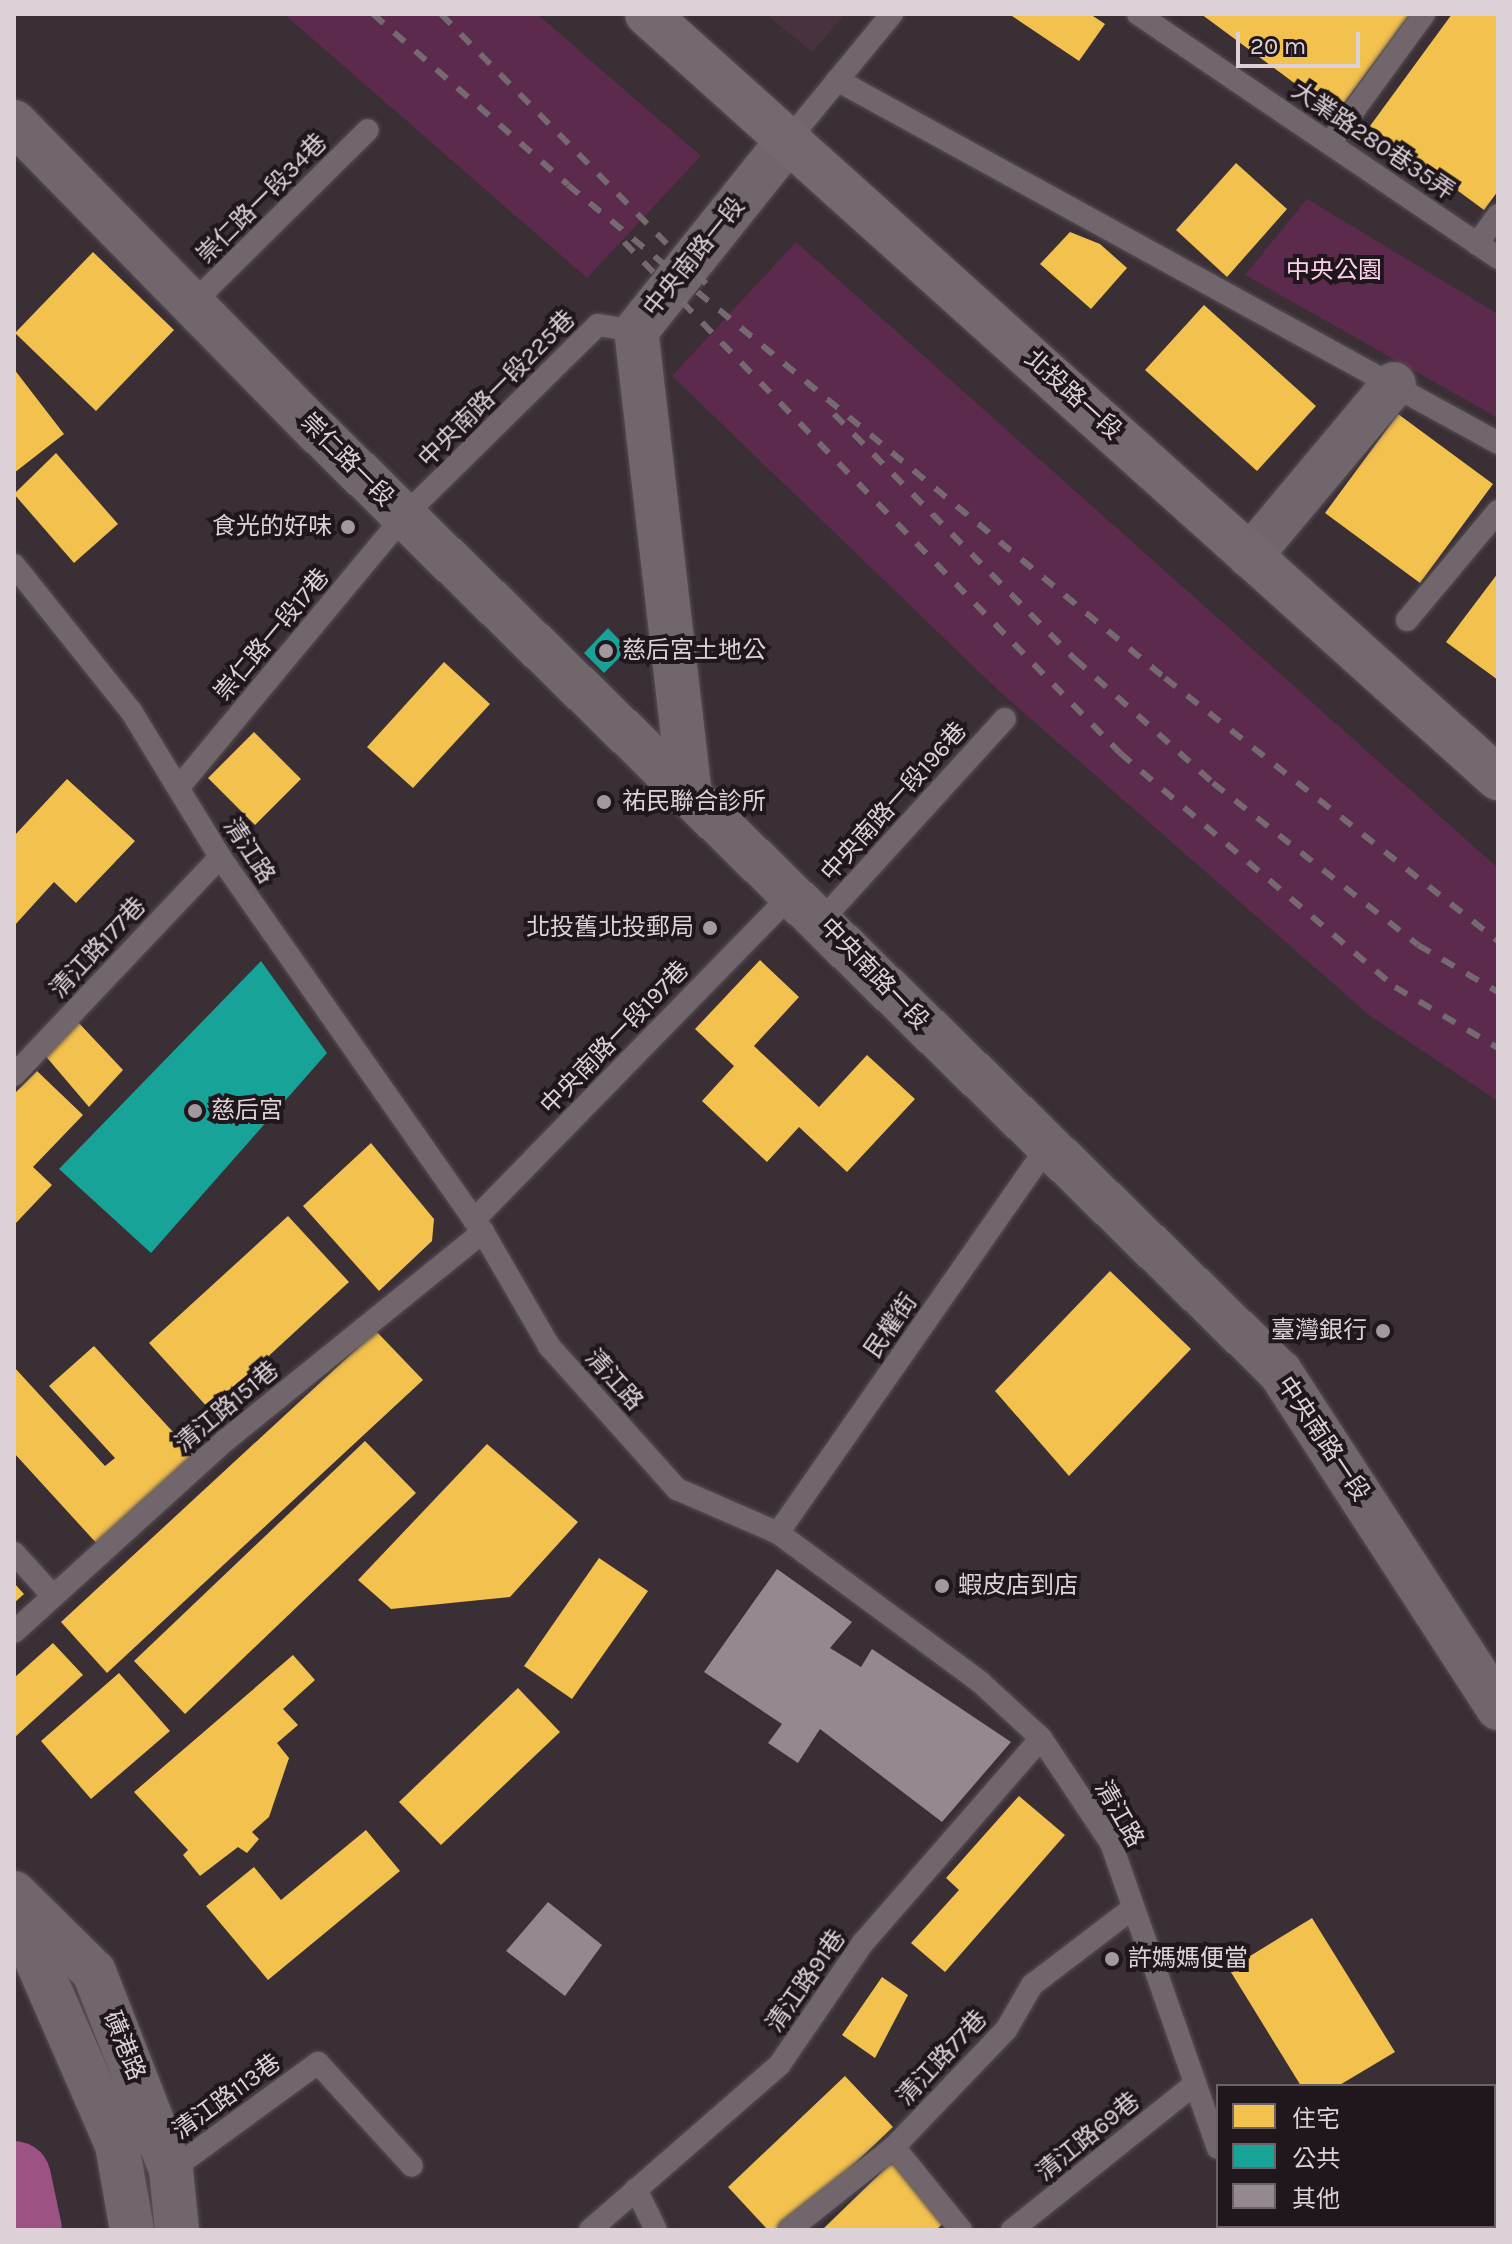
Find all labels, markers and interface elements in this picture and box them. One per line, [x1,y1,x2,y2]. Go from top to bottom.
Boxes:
scale bar [1240,16,1364,66]
text: 20 m [1250,32,1306,60]
street label: 大業路280巷35弄 [1286,76,1460,206]
street label: 崇仁路一段34巷 [191,128,333,270]
street label: 中央南路一段 [637,192,751,322]
park label: 中央公園 [1286,257,1382,285]
street label: 中央南路一段225巷 [413,305,581,473]
street label: 北投路一段 [1019,344,1127,446]
street label: 崇仁路一段 [294,407,400,513]
place label: 食光的好味 [212,513,332,541]
marker: 食光的好味 [339,518,357,536]
street label: 崇仁路一段17巷 [209,563,335,707]
place label: 慈后宮土地公 [622,637,766,665]
marker: 慈后宮土地公 [597,642,615,660]
street label: 中央南路一段196巷 [815,717,973,887]
place label: 祐民聯合診所 [622,788,766,816]
marker: 祐民聯合診所 [593,791,615,813]
street label: 清江路 [217,813,281,889]
street label: 清江路177巷 [44,892,152,1004]
street label: 中央南路一段 [814,912,934,1036]
place label: 北投舊北投郵局 [526,914,694,942]
marker: 北投舊北投郵局 [701,919,719,937]
street label: 中央南路一段197巷 [535,956,695,1120]
place label: 慈后宮 [211,1097,283,1125]
marker: 慈后宮 [186,1102,204,1120]
street label: 民權街 [859,1288,923,1364]
place label: 臺灣銀行 [1271,1317,1367,1345]
marker: 臺灣銀行 [1374,1322,1392,1340]
street label: 清江路 [579,1344,649,1416]
street label: 清江路151巷 [170,1356,284,1458]
street label: 中央南路一段 [1271,1371,1375,1507]
place label: 蝦皮店到店 [958,1572,1078,1600]
marker: 蝦皮店到店 [933,1577,951,1595]
street label: 清江路 [1089,1776,1149,1852]
street label: 清江路91巷 [760,1924,852,2038]
place label: 許媽媽便當 [1128,1945,1248,1973]
marker: 許媽媽便當 [1103,1950,1121,1968]
street label: 清江路77巷 [891,2005,993,2111]
street label: 磺港路 [97,2007,151,2085]
street label: 清江路113巷 [168,2048,286,2146]
legend [1216,2084,1496,2228]
street label: 清江路69巷 [1031,2087,1145,2187]
text: 住宅 [1292,2105,1340,2133]
text: 公共 [1292,2145,1340,2173]
text: 其他 [1292,2185,1340,2213]

